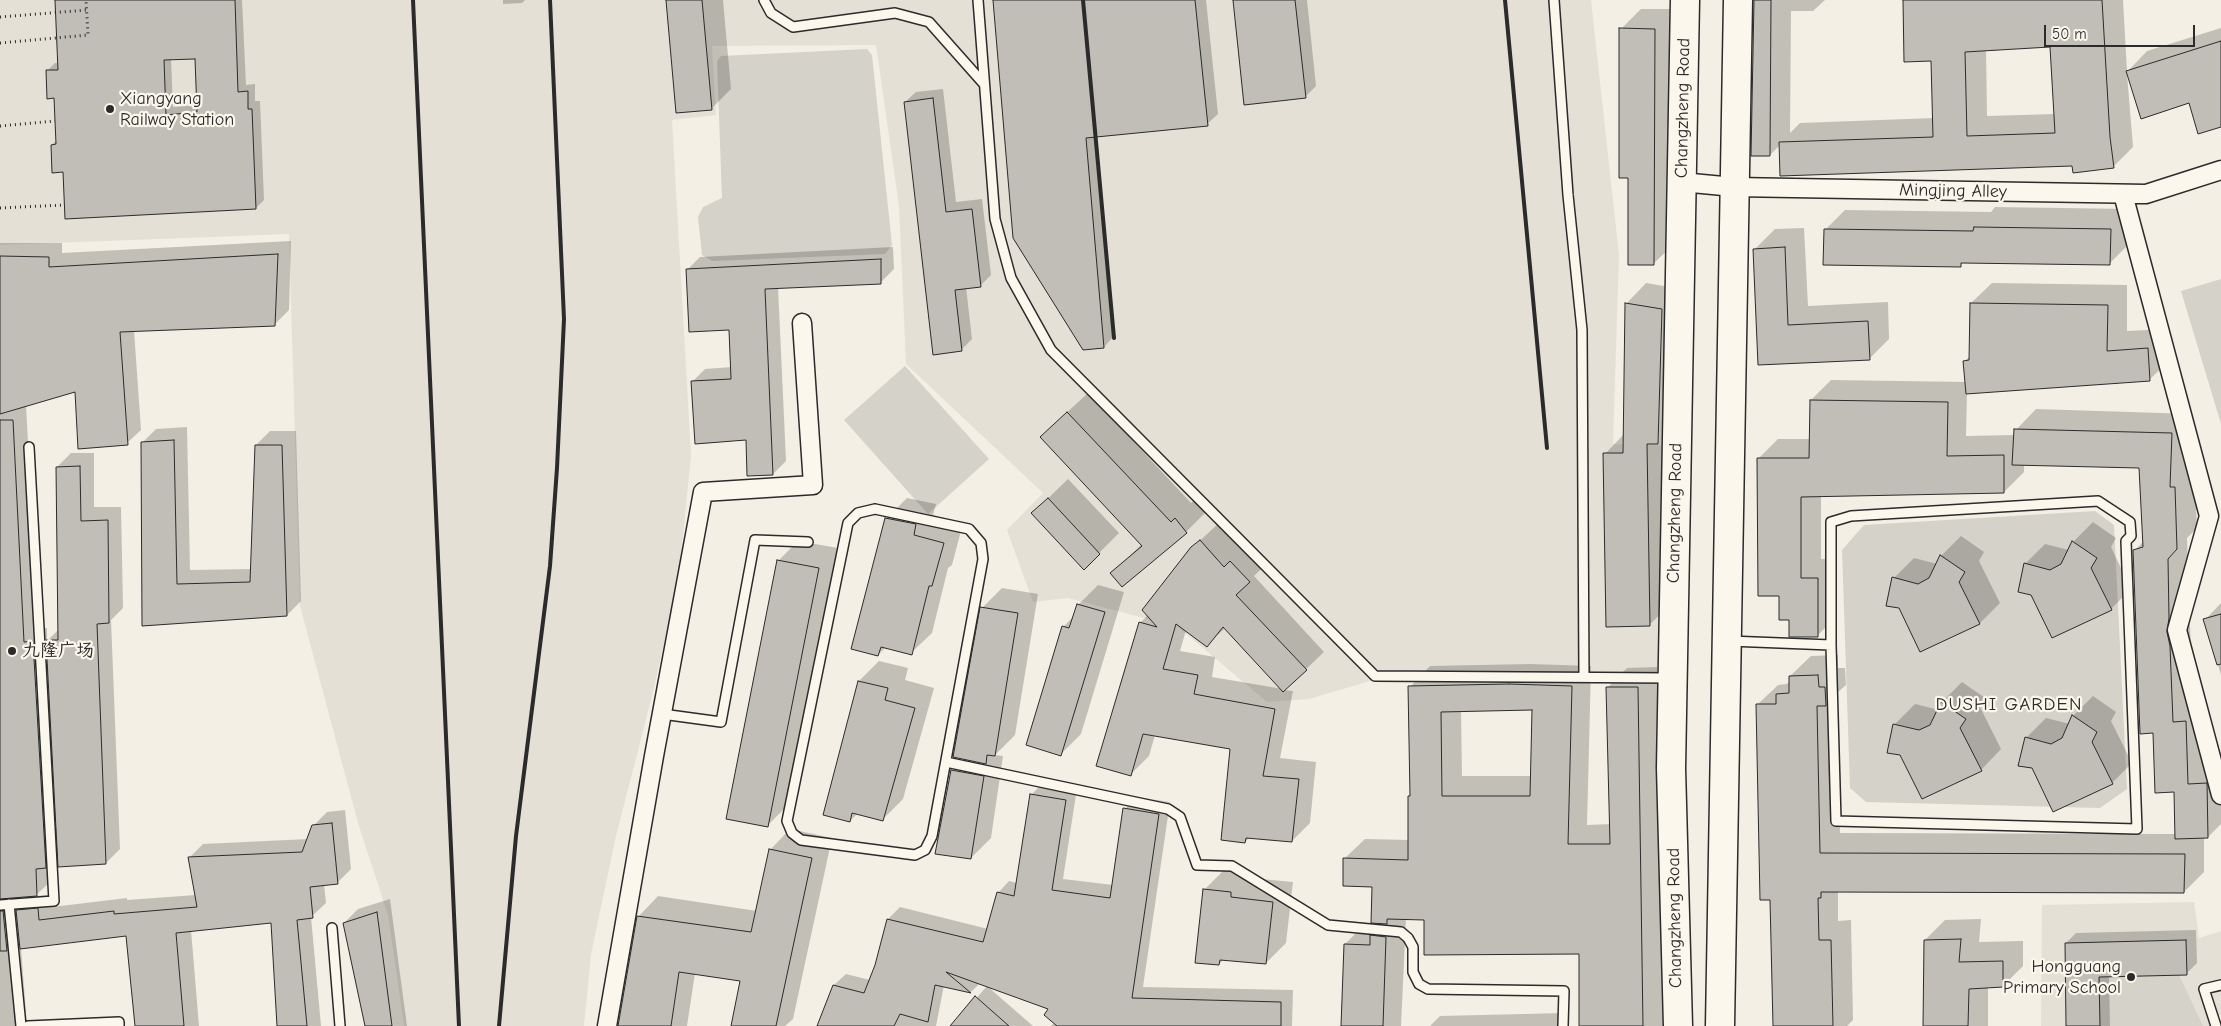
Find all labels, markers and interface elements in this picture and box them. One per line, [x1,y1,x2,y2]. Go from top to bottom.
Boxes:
scale bar [2046,15,2197,47]
text: 50 m [2052,25,2087,43]
street label: Changzheng Road [1671,38,1695,178]
place label: Xiangyang Railway Station [120,88,234,130]
marker: Xiangyang Railway Station [104,103,116,115]
street label: Mingjing Alley [1899,179,2007,203]
street label: Changzheng Road [1663,443,1687,583]
place label: 九隆广场 [22,640,94,662]
marker: 九隆广场 [6,645,18,657]
district label: DUSHI GARDEN [1934,694,2084,716]
street label: Changzheng Road [1663,848,1687,988]
place label: Hongguang Primary School [2003,956,2121,999]
marker: Hongguang Primary School [2125,971,2137,983]

